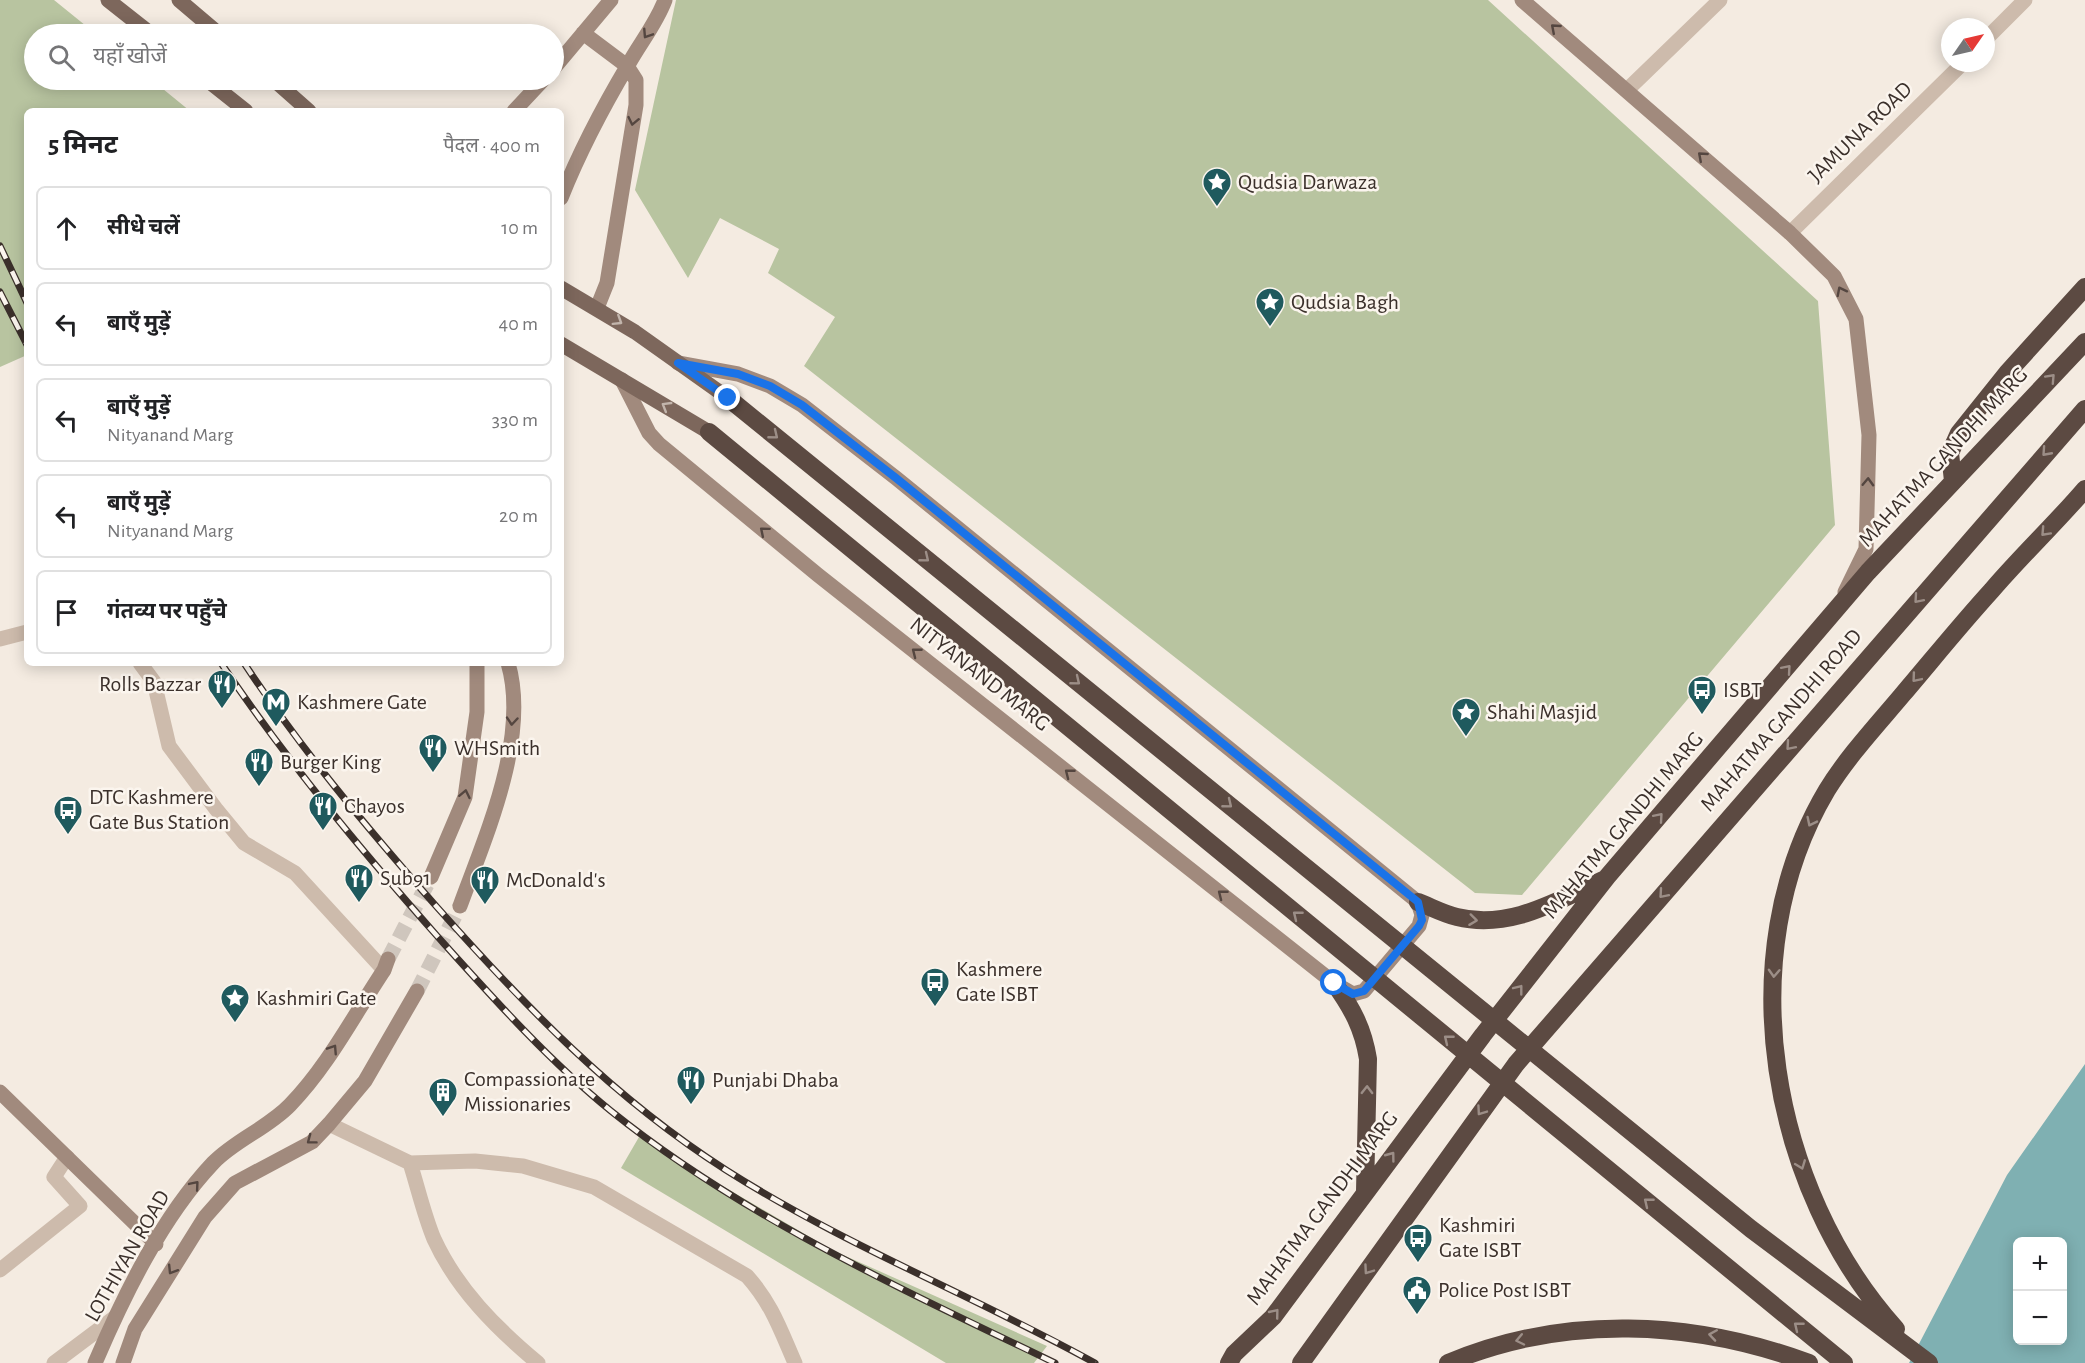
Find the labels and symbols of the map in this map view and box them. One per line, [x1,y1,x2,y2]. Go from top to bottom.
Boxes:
north arrow [1941,18,1995,72]
one-way arrow [1551,24,1562,35]
one-way arrow [644,27,655,38]
street label: JAMUNA ROAD [1804,77,1916,187]
one-way arrow [627,116,640,126]
one-way arrow [1698,152,1709,163]
place icon: Qudsia Darwaza [1201,166,1233,208]
place label: Qudsia Darwaza [1238,171,1377,193]
place icon: Qudsia Bagh [1254,286,1286,328]
one-way arrow [1837,286,1849,297]
place label: Qudsia Bagh [1291,291,1399,313]
one-way arrow [612,314,622,326]
street label: MAHATMA GANDHI MARG [1854,363,2032,551]
one-way arrow [2044,374,2055,385]
route end [714,384,740,410]
one-way arrow [662,402,672,414]
one-way arrow [767,427,778,438]
one-way arrow [2042,445,2053,456]
one-way arrow [1862,477,1874,486]
one-way arrow [2041,525,2052,536]
one-way arrow [760,527,771,538]
one-way arrow [918,550,929,561]
one-way arrow [1914,592,1925,603]
street label: NITYANAND MARG [906,613,1054,735]
street label: MAHATMA GANDHI ROAD [1696,625,1866,815]
one-way arrow [912,649,923,660]
one-way arrow [1780,665,1791,676]
restaurant icon: Rolls Bazzar [206,668,238,710]
one-way arrow [1913,671,1924,682]
place label: Rolls Bazzar [99,673,201,695]
one-way arrow [1069,673,1080,684]
bus stop icon: ISBT [1686,674,1718,716]
place label: ISBT [1723,679,1762,701]
metro station icon: Kashmere Gate [260,686,292,728]
place label: Kashmere Gate [297,691,427,713]
place icon: Shahi Masjid [1450,696,1482,738]
place label: Shahi Masjid [1487,701,1597,723]
one-way arrow [505,716,518,725]
street label: MAHATMA GANDHI MARG [1539,727,1707,923]
restaurant icon: WHSmith [417,732,449,774]
place label: WHSmith [454,737,540,759]
one-way arrow [1786,740,1797,750]
restaurant icon: Burger King [243,746,275,788]
place label: Burger King [280,751,381,773]
one-way arrow [1065,770,1076,781]
place label: DTC Kashmere Gate Bus Station [89,786,229,833]
one-way arrow [457,789,470,799]
restaurant icon: Chayos [307,790,339,832]
bus stop icon: DTC Kashmere Gate Bus Station [52,794,84,836]
place label: Chayos [344,795,405,817]
one-way arrow [1221,796,1232,807]
one-way arrow [1652,813,1663,824]
one-way arrow [1807,816,1819,827]
restaurant icon: Sub91 [343,862,375,904]
restaurant icon: McDonald's [469,864,501,906]
place label: Sub91 [380,867,431,889]
place label: McDonald's [506,869,606,891]
one-way arrow [1659,887,1670,898]
one-way arrow [1218,891,1229,902]
one-way arrow [1293,911,1304,922]
one-way arrow [1469,913,1478,925]
place label: Kashmere Gate ISBT [956,958,1042,1005]
bus stop icon: Kashmere Gate ISBT [919,966,951,1008]
one-way arrow [1768,968,1781,977]
route start [1320,969,1346,995]
place icon: Kashmiri Gate [219,982,251,1024]
one-way arrow [1512,985,1523,996]
place label: Kashmiri Gate [256,987,376,1009]
one-way arrow [1444,1035,1455,1046]
one-way arrow [325,1044,336,1055]
restaurant icon: Punjabi Dhaba [675,1064,707,1106]
place label: Compassionate Missionaries [464,1068,595,1115]
place label: Punjabi Dhaba [712,1069,839,1091]
building icon: Compassionate Missionaries [427,1076,459,1118]
one-way arrow [1361,1086,1373,1095]
one-way arrow [1477,1104,1488,1115]
street label: MAHATMA GANDHI MARG [1242,1107,1402,1309]
one-way arrow [307,1133,318,1144]
one-way arrow [1384,1152,1395,1163]
one-way arrow [1794,1159,1807,1169]
one-way arrow [188,1180,199,1191]
street label: LOTHIYAN ROAD [81,1187,173,1325]
one-way arrow [1644,1199,1655,1210]
place label: Kashmiri Gate ISBT [1439,1214,1522,1261]
bus stop icon: Kashmiri Gate ISBT [1402,1222,1434,1264]
one-way arrow [1364,1263,1375,1274]
one-way arrow [167,1264,179,1274]
public building icon: Police Post ISBT [1401,1274,1433,1316]
place label: Police Post ISBT [1438,1279,1572,1301]
one-way arrow [1268,1309,1279,1320]
one-way arrow [1794,1322,1805,1333]
one-way arrow [1708,1330,1718,1342]
one-way arrow [1515,1333,1525,1346]

